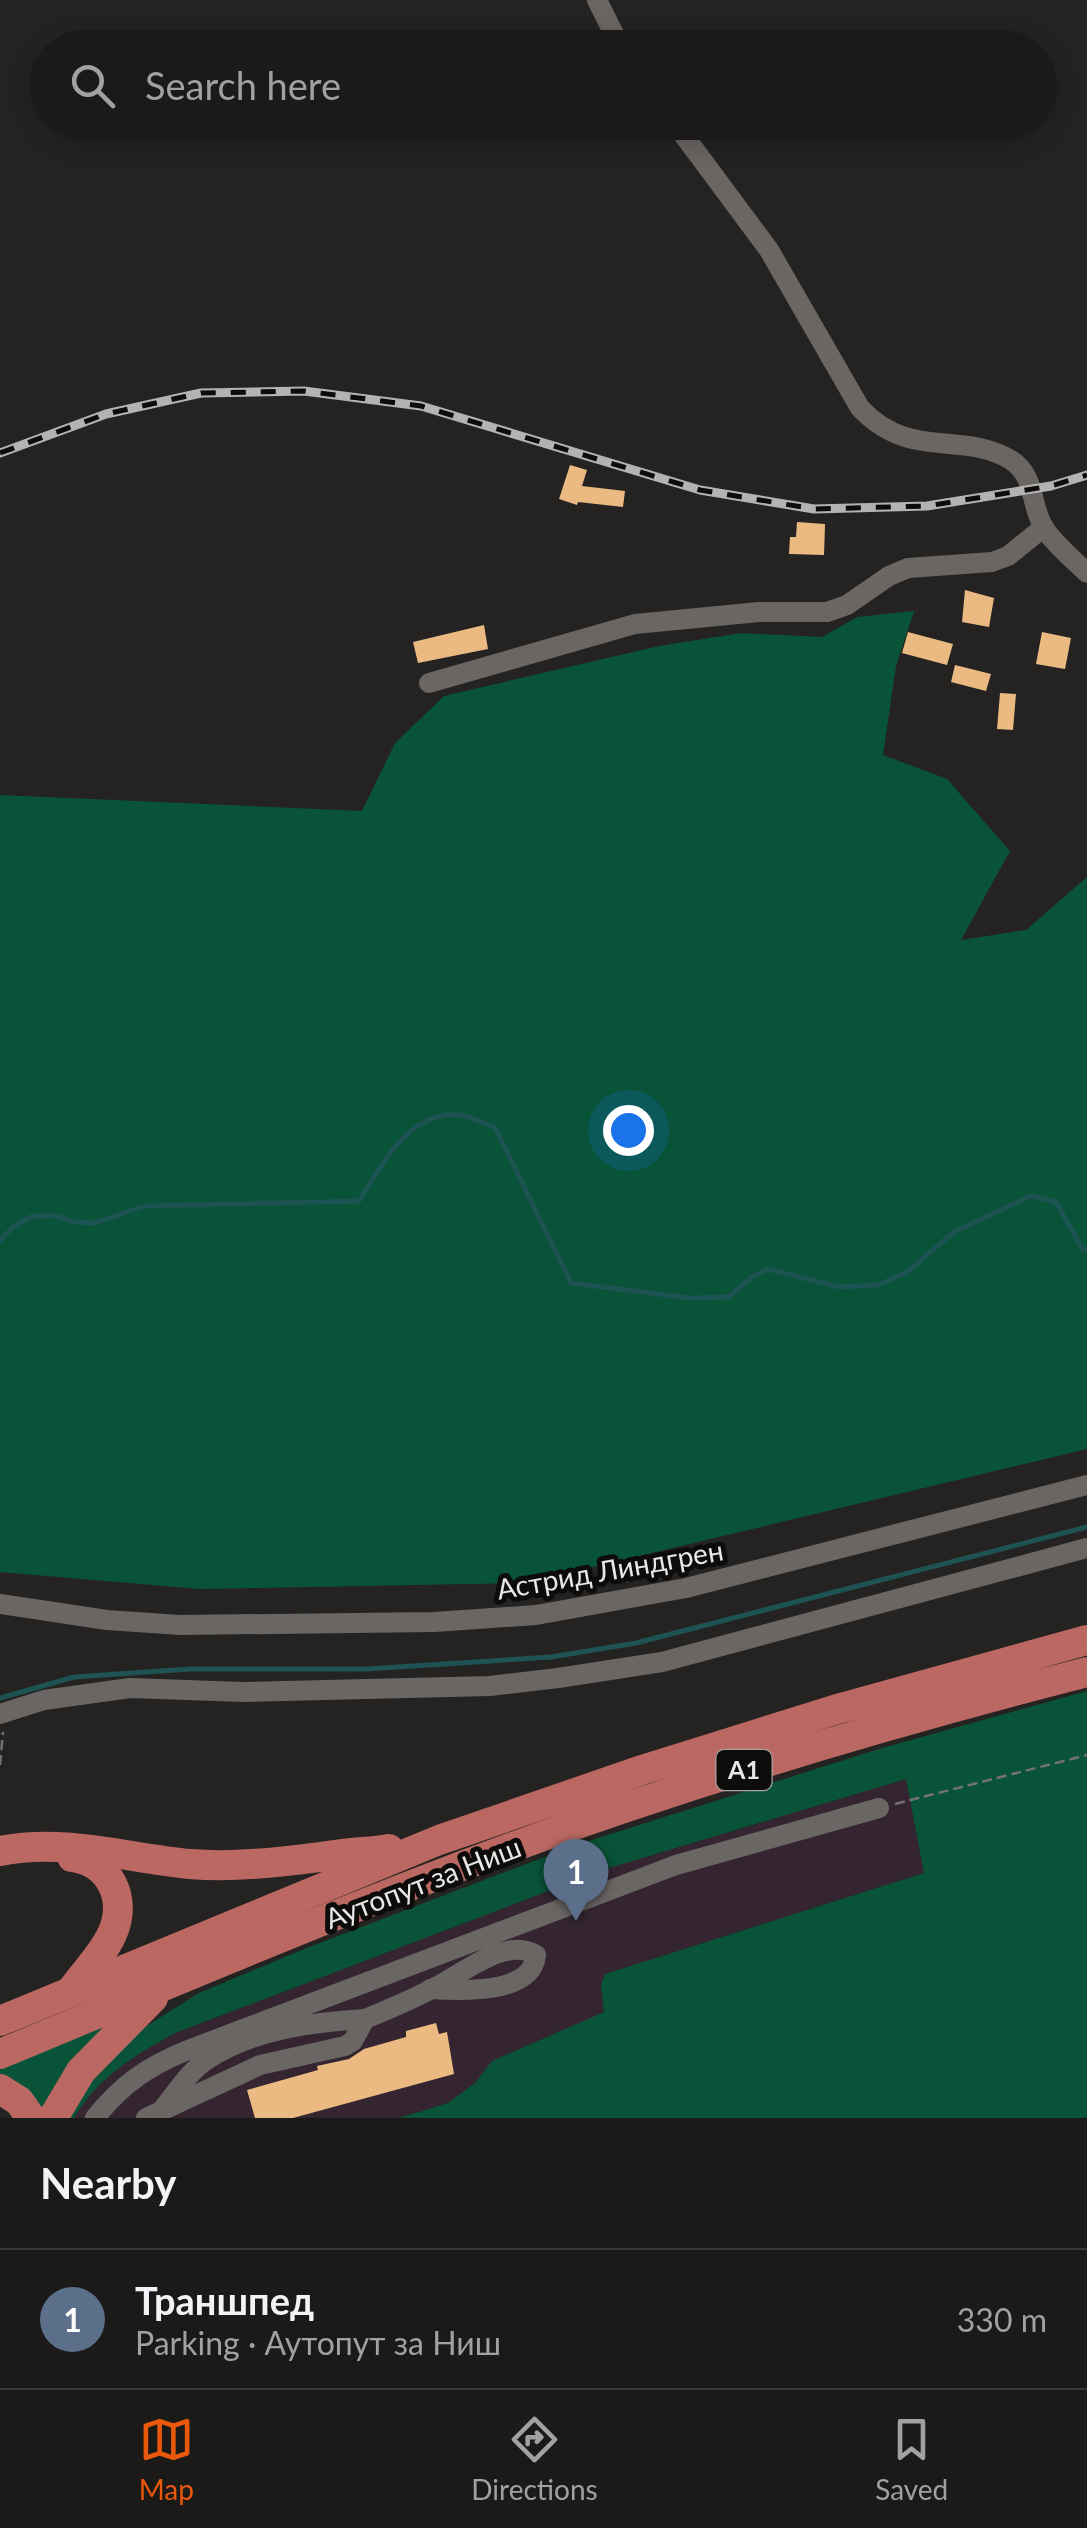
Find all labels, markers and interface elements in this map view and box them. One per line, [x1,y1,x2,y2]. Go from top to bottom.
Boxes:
search box [30,30,1057,140]
icon: search [65,58,120,113]
text: Search here [145,62,341,108]
your location [603,1105,654,1156]
street label: Астрид Линдгрен [494,1532,726,1606]
road number: A1 [716,1750,772,1790]
street label: Аутопут за Ниш [320,1829,525,1935]
pin: 1 [544,1838,608,1921]
text: Nearby [40,2158,177,2208]
text: Траншпед [135,2277,314,2323]
text: 1 [63,2300,82,2339]
text: 330 m [957,2300,1047,2339]
text: Parking · Аутопут за Ниш [135,2323,501,2362]
tab: Map [139,2412,194,2506]
tab: Directions [471,2412,598,2506]
tab: Saved [875,2412,948,2506]

